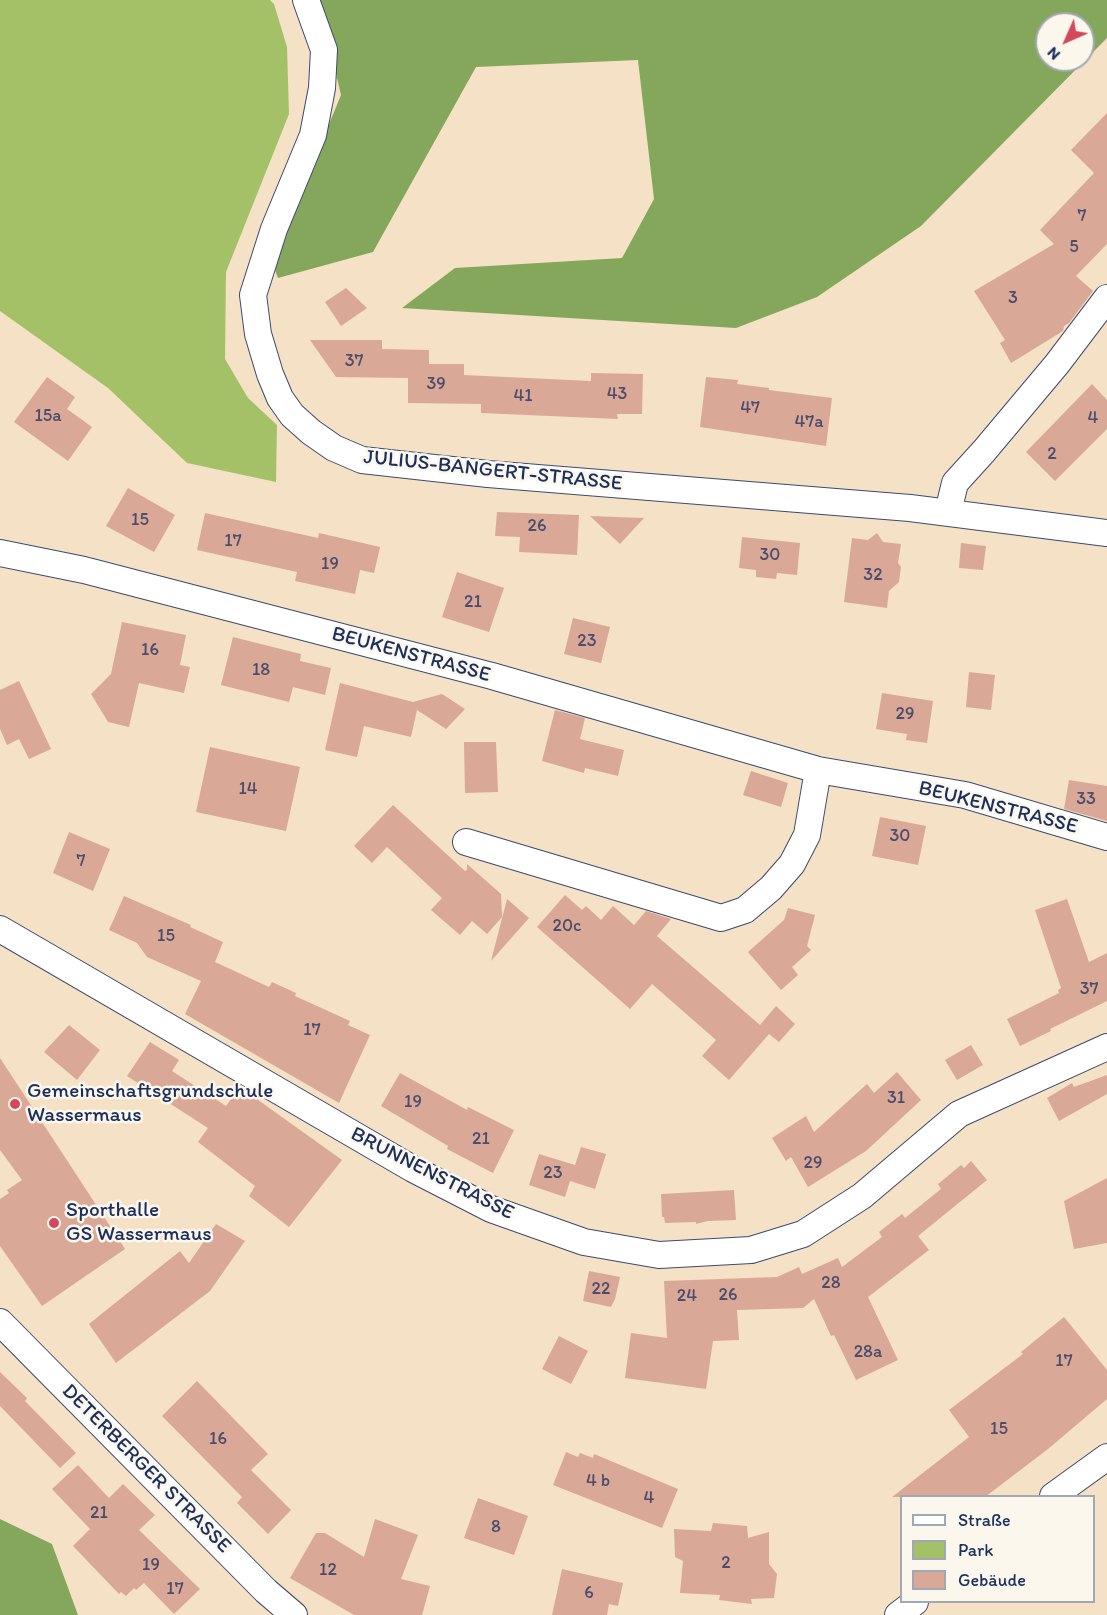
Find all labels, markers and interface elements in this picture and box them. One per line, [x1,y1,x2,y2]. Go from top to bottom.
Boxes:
north arrow [1035,12,1095,72]
text: N [1043,43,1064,64]
house number: 7 [1078,205,1086,227]
house number: 5 [1069,236,1079,258]
house number: 3 [1008,287,1018,309]
house number: 37 [345,350,363,372]
house number: 39 [426,373,446,395]
house number: 43 [607,383,627,405]
house number: 41 [513,385,533,407]
house number: 47 [740,397,760,419]
house number: 15a [34,405,62,427]
house number: 4 [1088,407,1098,429]
house number: 47a [794,411,824,433]
house number: 2 [1047,443,1057,465]
street label: JULIUS-BANGERT-STRASSE [362,445,624,497]
house number: 15 [131,509,149,531]
house number: 26 [528,515,546,537]
house number: 17 [224,530,242,552]
house number: 30 [760,544,780,566]
house number: 19 [321,553,339,575]
house number: 32 [863,564,883,586]
house number: 21 [464,591,482,613]
street label: BEUKENSTRASSE [329,622,493,688]
house number: 23 [577,630,597,652]
house number: 16 [141,639,159,661]
house number: 18 [252,659,270,681]
house number: 29 [896,703,914,725]
street label: BEUKENSTRASSE [916,776,1080,840]
house number: 14 [238,778,258,800]
house number: 33 [1076,788,1096,810]
house number: 30 [890,825,910,847]
house number: 7 [77,850,85,872]
house number: 20c [553,915,581,937]
house number: 15 [157,925,175,947]
house number: 37 [1080,978,1098,1000]
house number: 17 [303,1019,321,1041]
place label: Gemeinschaftsgrundschule Wassermaus [27,1079,273,1129]
house number: 31 [887,1087,905,1109]
house number: 19 [404,1091,422,1113]
marker: Gemeinschaftsgrundschule Wassermaus [8,1097,22,1111]
street label: BRUNNENSTRASSE [346,1122,518,1226]
house number: 21 [472,1128,490,1150]
house number: 29 [804,1152,822,1174]
house number: 23 [543,1162,563,1184]
place label: Sporthalle GS Wassermaus [66,1198,212,1248]
marker: Sporthalle GS Wassermaus [47,1216,61,1230]
house number: 28 [821,1272,841,1294]
house number: 22 [592,1278,610,1300]
house number: 26 [719,1284,737,1306]
house number: 24 [677,1285,697,1307]
house number: 28a [854,1341,882,1363]
house number: 17 [1055,1350,1073,1372]
street label: DETERBERGER STRASSE [56,1379,236,1559]
house number: 15 [990,1418,1008,1440]
house number: 16 [209,1428,227,1450]
house number: 4 b [586,1470,610,1492]
house number: 4 [644,1487,654,1509]
legend [900,1495,1095,1603]
house number: 21 [90,1502,108,1524]
text: Straße [958,1509,1011,1531]
house number: 8 [491,1516,501,1538]
text: Park [958,1539,993,1561]
house number: 2 [721,1552,731,1574]
house number: 19 [142,1554,160,1576]
house number: 12 [319,1559,337,1581]
text: Gebäude [958,1569,1026,1591]
house number: 17 [166,1578,184,1600]
house number: 6 [584,1582,594,1604]

